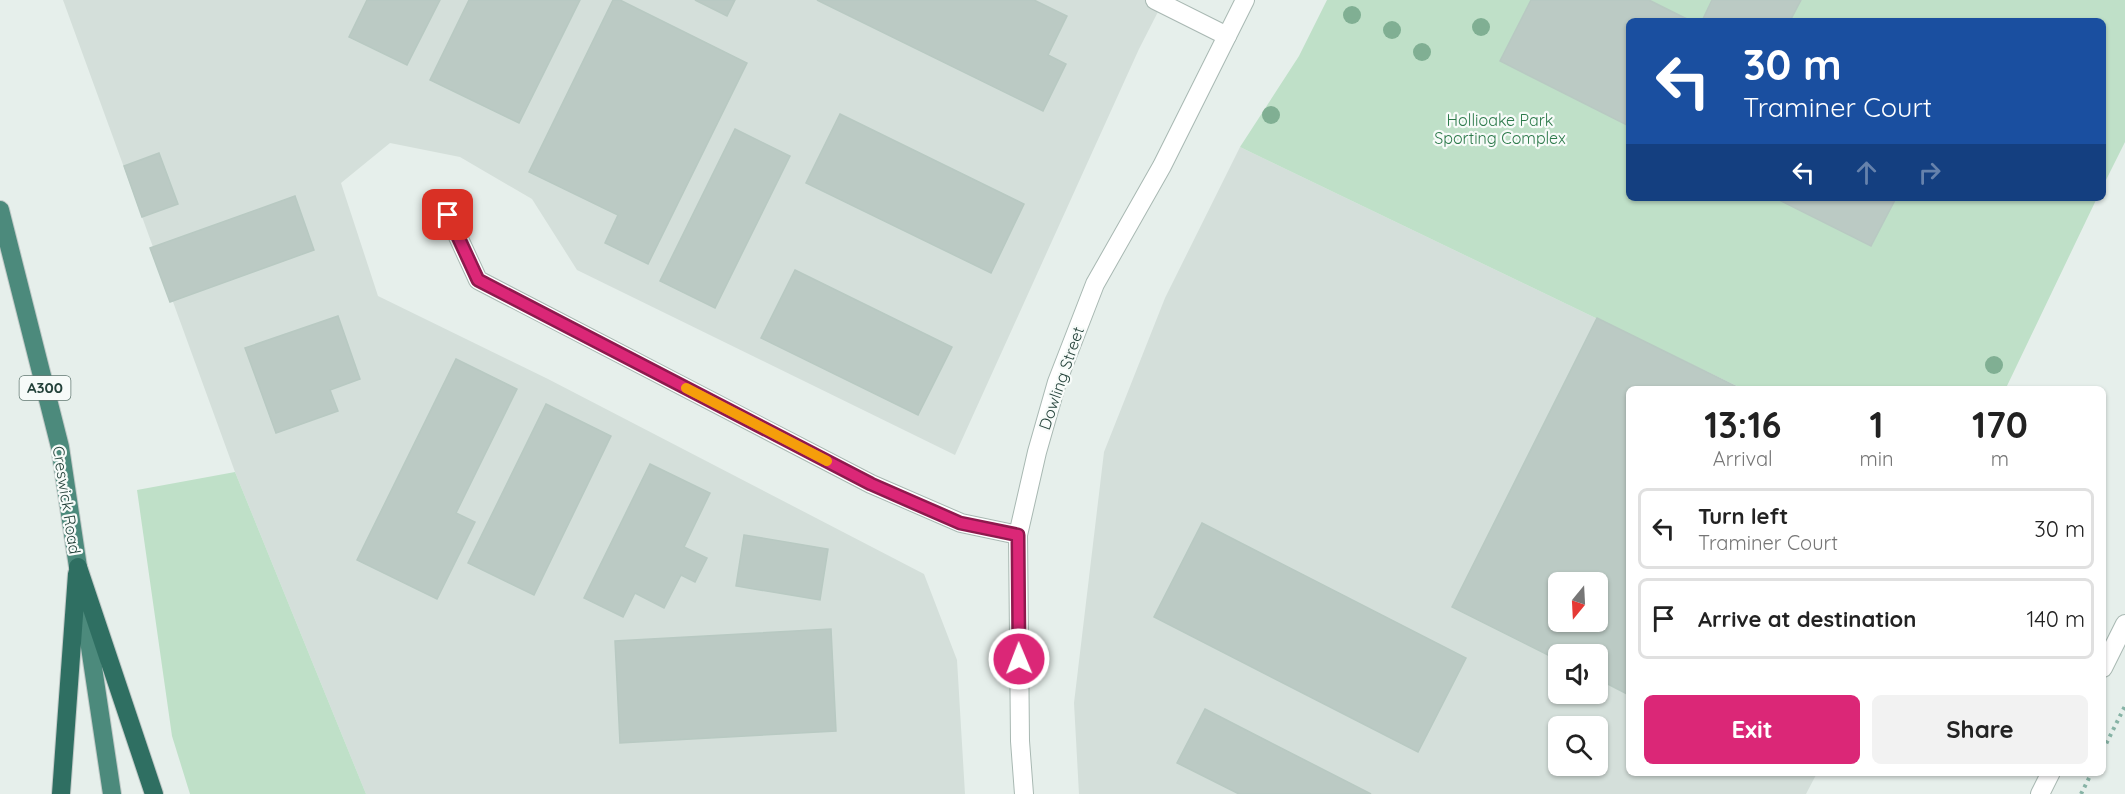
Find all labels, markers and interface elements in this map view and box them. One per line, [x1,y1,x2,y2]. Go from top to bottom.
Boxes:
text: 30 m [1743,38,1842,91]
icon: left [1644,42,1722,120]
text: Traminer Court [1743,90,1932,124]
park label: Hollioake Park Sporting Complex [1434,110,1566,148]
icon: left [1787,156,1820,189]
icon: ahead [1850,156,1883,189]
icon: right [1913,156,1946,189]
pin [422,189,473,240]
icon: arrive [431,198,464,231]
street label: Dowling Street [1034,324,1088,432]
road number: A300 [20,376,70,400]
text: 13:16 [1704,402,1781,447]
text: 1 [1870,402,1884,447]
text: 170 [1972,402,2028,447]
street label: Creswick Road [49,445,85,555]
text: Arrival [1713,446,1773,471]
text: min [1860,446,1894,471]
text: m [1991,446,2009,471]
text: Turn left [1698,502,1788,530]
icon: left [1647,512,1680,545]
text: 30 m [2034,515,2085,543]
text: Traminer Court [1698,530,1838,555]
north arrow [1548,572,1608,632]
map controls [1548,572,1608,776]
icon: arrive [1647,602,1680,635]
text: Arrive at destination [1698,605,1916,633]
text: 140 m [2026,605,2085,633]
position arrow [987,627,1051,691]
button: sound [1548,644,1608,704]
button: Exit [1644,695,1860,764]
button: Share [1872,695,2088,764]
button: search [1548,716,1608,776]

